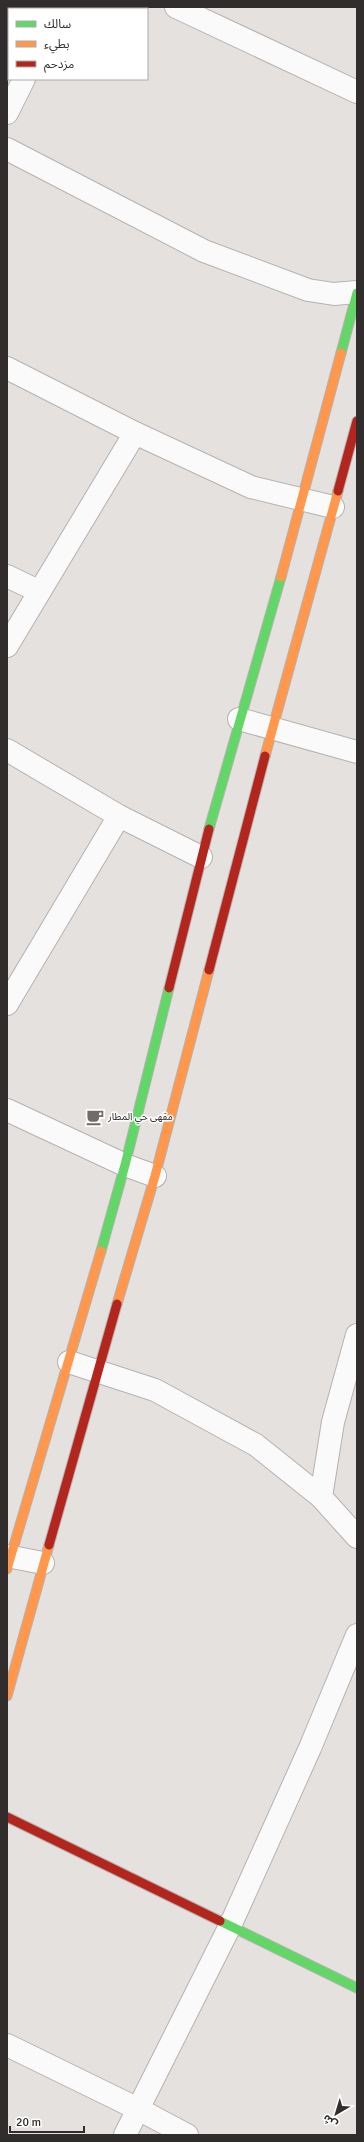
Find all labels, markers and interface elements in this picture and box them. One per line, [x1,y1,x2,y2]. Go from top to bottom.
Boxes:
legend [8,8,148,80]
text: سالك [44,17,71,32]
text: بطيء [44,37,70,54]
text: مزدحم [44,57,74,73]
cafe icon: مقهى حي المطار [85,1107,105,1127]
place label: مقهى حي المطار [107,1111,173,1124]
north arrow [316,2094,356,2134]
scale bar [10,2108,84,2134]
text: ش [320,2112,340,2131]
text: 20 m [16,2115,41,2130]

